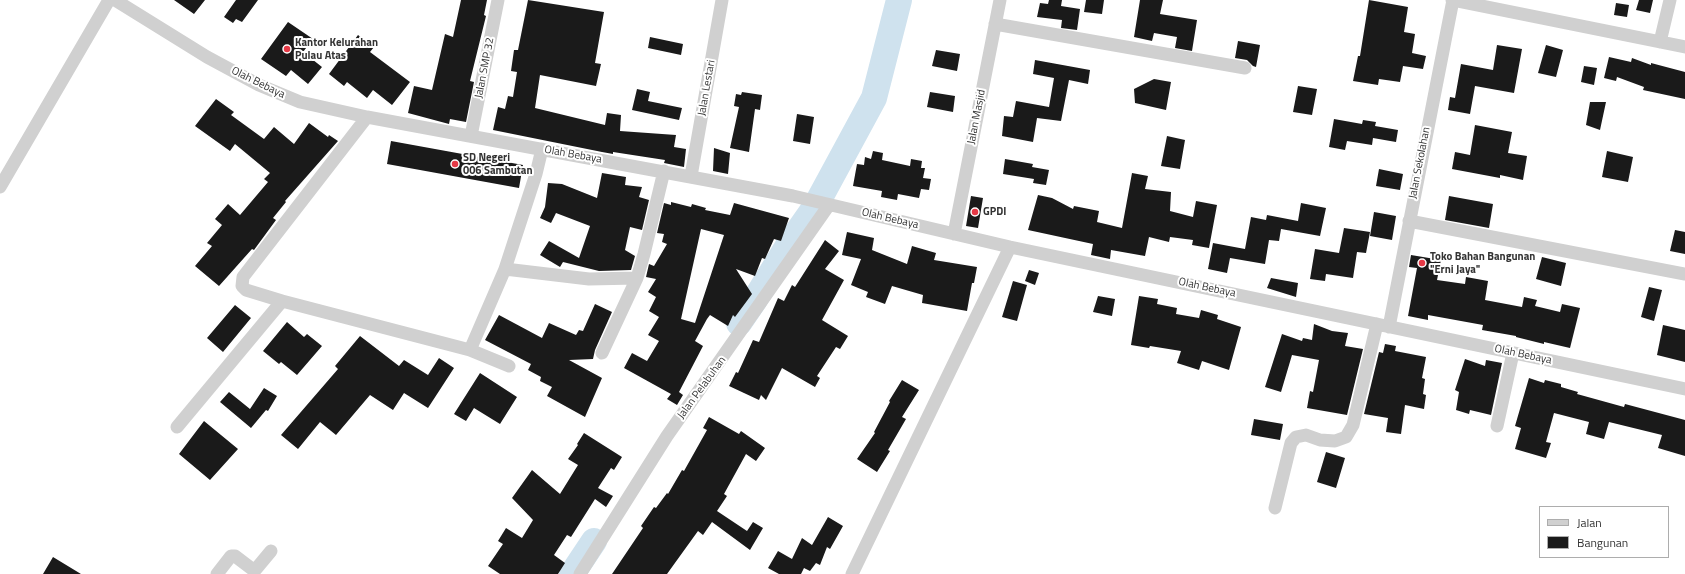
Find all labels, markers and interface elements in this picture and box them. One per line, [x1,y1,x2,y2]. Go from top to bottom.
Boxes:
place label: Kantor Kelurahan Pulau Atas [295,36,378,62]
street label: Jalan SMP 32 [473,37,497,99]
marker: Kantor Kelurahan Pulau Atas [282,44,292,54]
street label: Jalan Lestari [696,59,718,117]
street label: Olah Bebaya [229,64,287,102]
street label: Jalan Masjid [965,88,989,146]
street label: Jalan Sekolahan [1407,126,1433,200]
street label: Olah Bebaya [543,143,603,167]
place label: SD Negeri 006 Sambutan [463,151,533,177]
marker: SD Negeri 006 Sambutan [450,159,460,169]
place label: GPDI [983,205,1006,219]
street label: Olah Bebaya [860,206,920,232]
marker: GPDI [970,207,980,217]
place label: Toko Bahan Bangunan "Erni Jaya" [1430,250,1535,276]
marker: Toko Bahan Bangunan "Erni Jaya" [1417,258,1427,268]
street label: Olah Bebaya [1177,276,1237,300]
street label: Olah Bebaya [1493,343,1553,367]
street label: Jalan Pelabuhan [675,354,729,422]
legend [1539,506,1669,558]
text: Jalan [1577,513,1602,532]
text: Bangunan [1577,533,1628,552]

